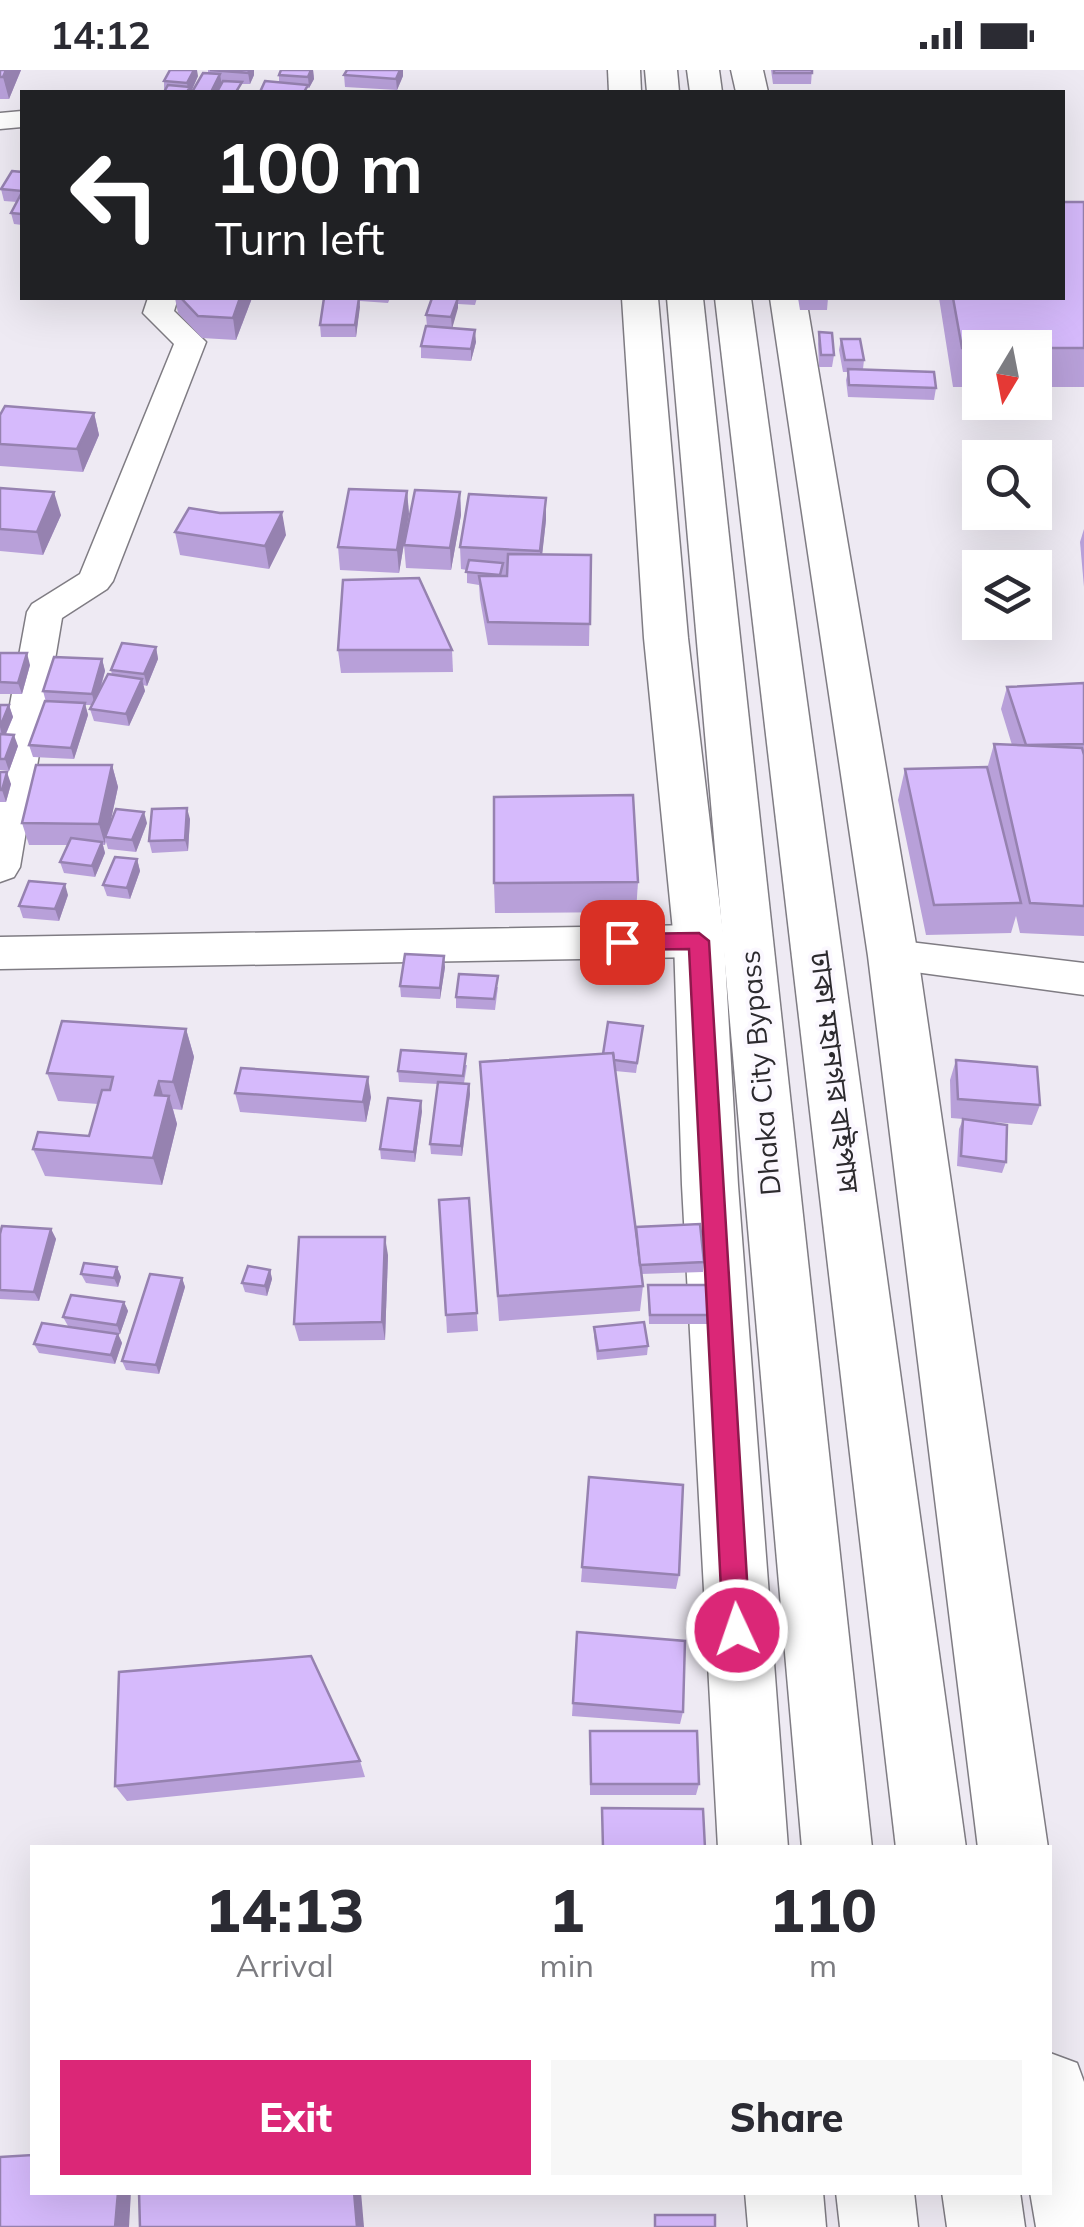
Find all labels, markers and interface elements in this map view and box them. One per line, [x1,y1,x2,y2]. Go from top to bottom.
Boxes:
text: 14:12 [50,11,151,59]
text: 100 m [215,123,423,211]
icon: left [50,130,180,260]
text: Turn left [215,210,384,266]
north arrow [962,330,1052,420]
map controls [962,330,1052,640]
button: search [962,440,1052,530]
button: layers [962,550,1052,640]
pin [580,900,665,985]
icon: arrive [595,915,650,970]
street label: ঢাকা মহানগর বাইপাস [803,948,868,1195]
street label: Dhaka City Bypass [731,949,788,1197]
position arrow [685,1578,789,1682]
text: 14:13 [205,1872,365,1947]
text: 1 [549,1872,585,1947]
text: 110 [769,1872,877,1947]
text: Arrival [236,1945,334,1985]
text: min [540,1945,594,1985]
text: m [809,1945,837,1985]
button: Exit [60,2060,531,2175]
button: Share [551,2060,1022,2175]

